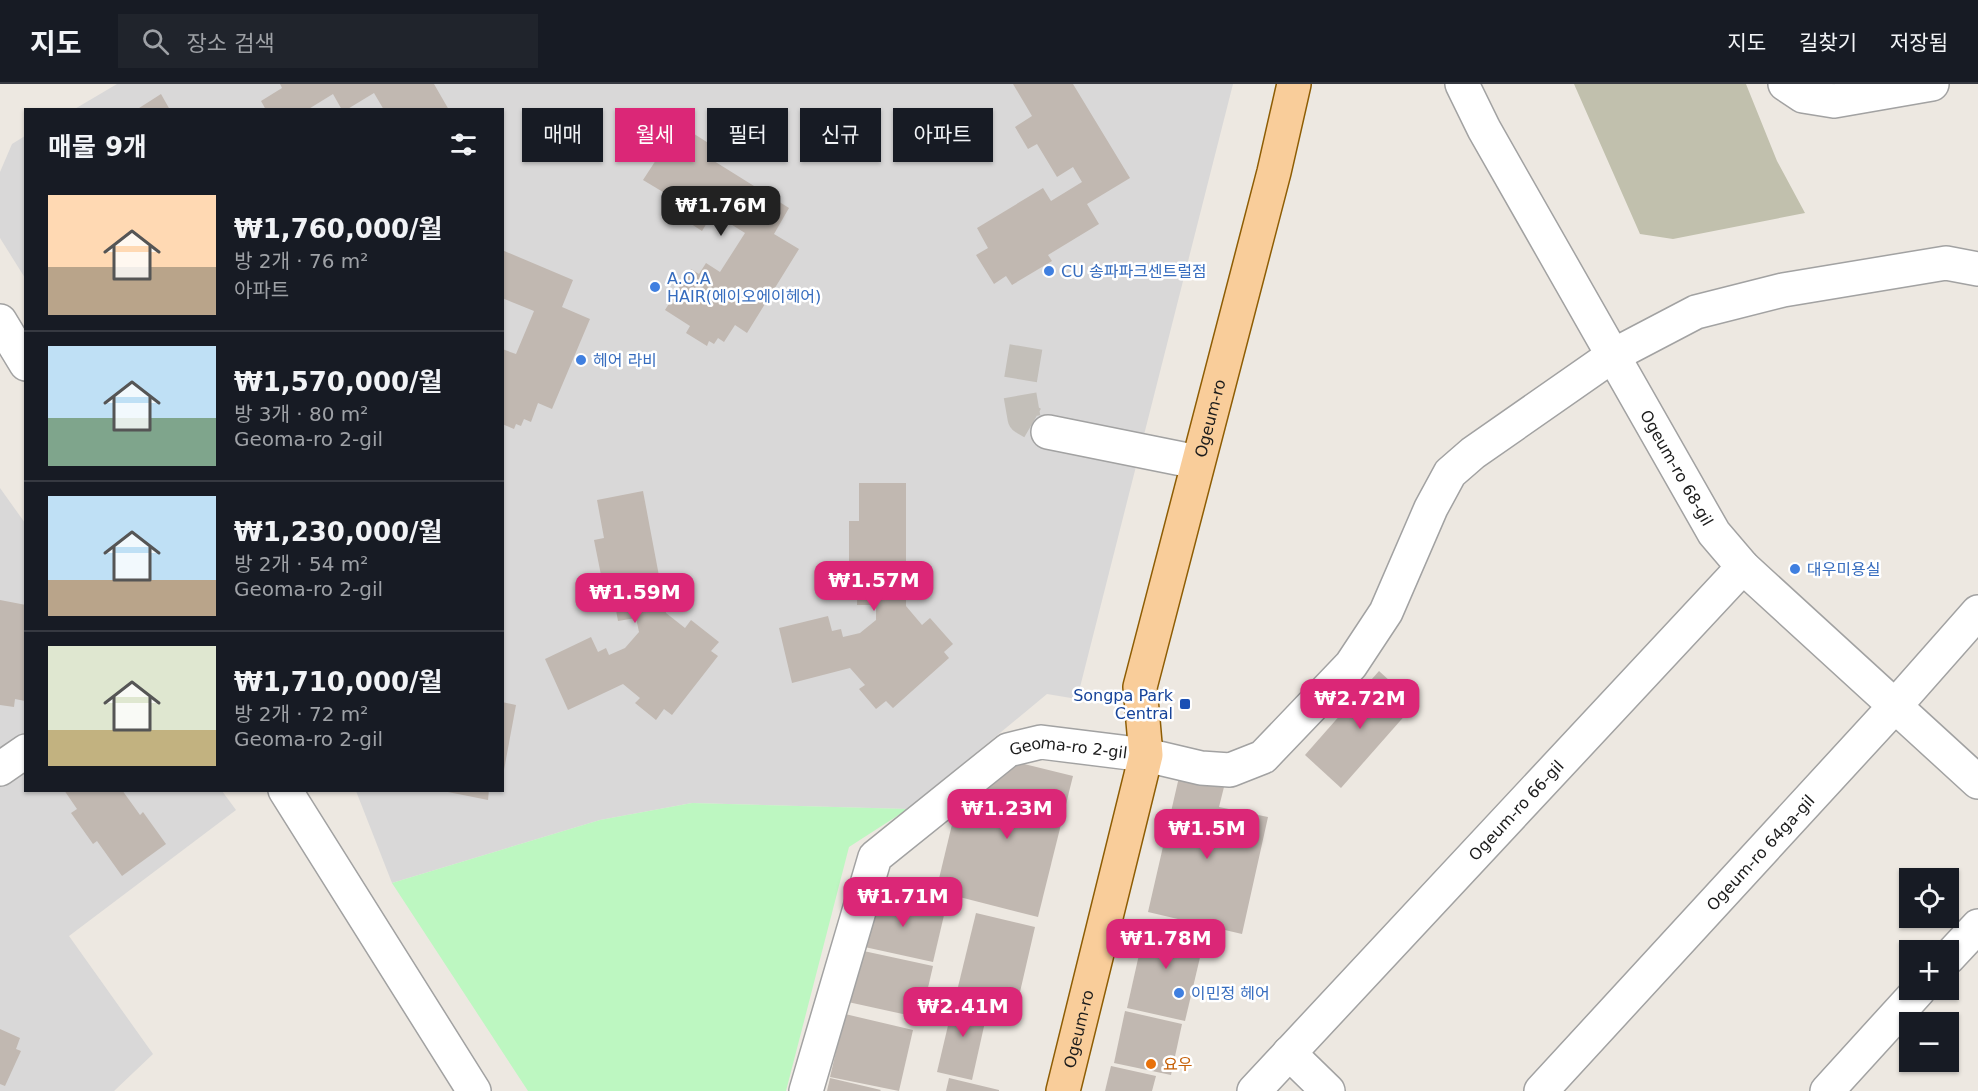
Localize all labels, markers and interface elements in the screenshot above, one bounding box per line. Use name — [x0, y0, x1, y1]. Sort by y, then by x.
search box — [118, 14, 538, 68]
icon: search — [139, 25, 172, 58]
text: 지도 — [30, 27, 82, 60]
text: 장소 검색 — [187, 31, 275, 56]
text: 지도 — [1727, 31, 1766, 55]
text: 길찾기 — [1799, 31, 1857, 55]
text: 저장됨 — [1890, 31, 1948, 55]
chip: 매매 — [522, 108, 603, 162]
chip: 월세 — [615, 108, 695, 162]
chip: 필터 — [707, 108, 788, 162]
chip: 신규 — [800, 108, 881, 162]
chip: 아파트 — [893, 108, 993, 162]
icon: filters — [447, 128, 480, 161]
text: 매물 9개 — [48, 132, 147, 162]
pin: ₩1.76M — [672, 186, 770, 237]
text: ₩1.76M — [675, 193, 767, 217]
text: ₩1,760,000/월 — [234, 214, 443, 244]
icon: home — [96, 219, 168, 291]
text: 방 2개 · 76 m² — [234, 249, 368, 273]
place label: CU 송파파크센트럴점 — [1061, 262, 1207, 281]
marker: CU 송파파크센트럴점 — [1042, 264, 1056, 278]
place label: A.O.A HAIR(에이오에이헤어) — [667, 269, 821, 306]
text: 아파트 — [234, 278, 289, 302]
marker: A.O.A HAIR(에이오에이헤어) — [648, 280, 662, 294]
place label: 헤어 라비 — [593, 351, 657, 370]
marker: 헤어 라비 — [574, 353, 588, 367]
text: ₩1,570,000/월 — [234, 367, 443, 397]
icon: home — [96, 370, 168, 442]
street label: Ogeum-ro — [1191, 377, 1229, 459]
text: 방 3개 · 80 m² — [234, 402, 368, 426]
street label: Ogeum-ro 68-gil — [1636, 406, 1717, 529]
text: Geoma-ro 2-gil — [234, 427, 383, 451]
text: ₩1,230,000/월 — [234, 517, 443, 547]
icon: home — [96, 520, 168, 592]
text: 방 2개 · 54 m² — [234, 552, 368, 576]
place label: 대우미용실 — [1807, 560, 1881, 579]
pin: ₩1.57M — [825, 561, 923, 612]
marker: 대우미용실 — [1788, 562, 1802, 576]
text: ₩1.57M — [828, 568, 920, 592]
pin: ₩1.59M — [586, 573, 684, 624]
text: Geoma-ro 2-gil — [234, 577, 383, 601]
text: ₩1.59M — [589, 580, 681, 604]
text: ₩1,710,000/월 — [234, 667, 443, 697]
icon: home — [96, 670, 168, 742]
pin: ₩2.72M — [1311, 679, 1409, 730]
place label: Songpa Park Central — [1073, 686, 1174, 723]
text: ₩2.72M — [1314, 686, 1406, 710]
marker: Songpa Park Central — [1178, 697, 1192, 711]
text: 방 2개 · 72 m² — [234, 702, 368, 726]
text: Geoma-ro 2-gil — [234, 727, 383, 751]
street label: Geoma-ro 2-gil — [1007, 733, 1129, 762]
street label: Ogeum-ro 66-gil — [1465, 756, 1567, 864]
pin: ₩1.23M — [958, 789, 1056, 840]
street label: Ogeum-ro 64ga-gil — [1702, 791, 1818, 914]
text: ₩1.23M — [961, 796, 1053, 820]
pin: ₩1.5M — [1165, 809, 1249, 860]
text: ₩1.5M — [1168, 816, 1246, 840]
map controls — [1899, 868, 1959, 1072]
button: locate — [1899, 868, 1959, 928]
pin: ₩1.71M — [854, 877, 952, 928]
text: ₩1.71M — [857, 884, 949, 908]
pin: ₩1.78M — [1117, 919, 1215, 970]
text: ₩1.78M — [1120, 926, 1212, 950]
button: + — [1899, 940, 1959, 1000]
place label: 이민정 헤어 — [1191, 984, 1270, 1003]
marker: 이민정 헤어 — [1172, 986, 1186, 1000]
pin: ₩2.41M — [914, 987, 1012, 1038]
street label: Ogeum-ro — [1060, 988, 1097, 1070]
text: ₩2.41M — [917, 994, 1009, 1018]
button: − — [1899, 1012, 1959, 1072]
place label: 요우 — [1163, 1055, 1192, 1074]
marker: 요우 — [1144, 1057, 1158, 1071]

